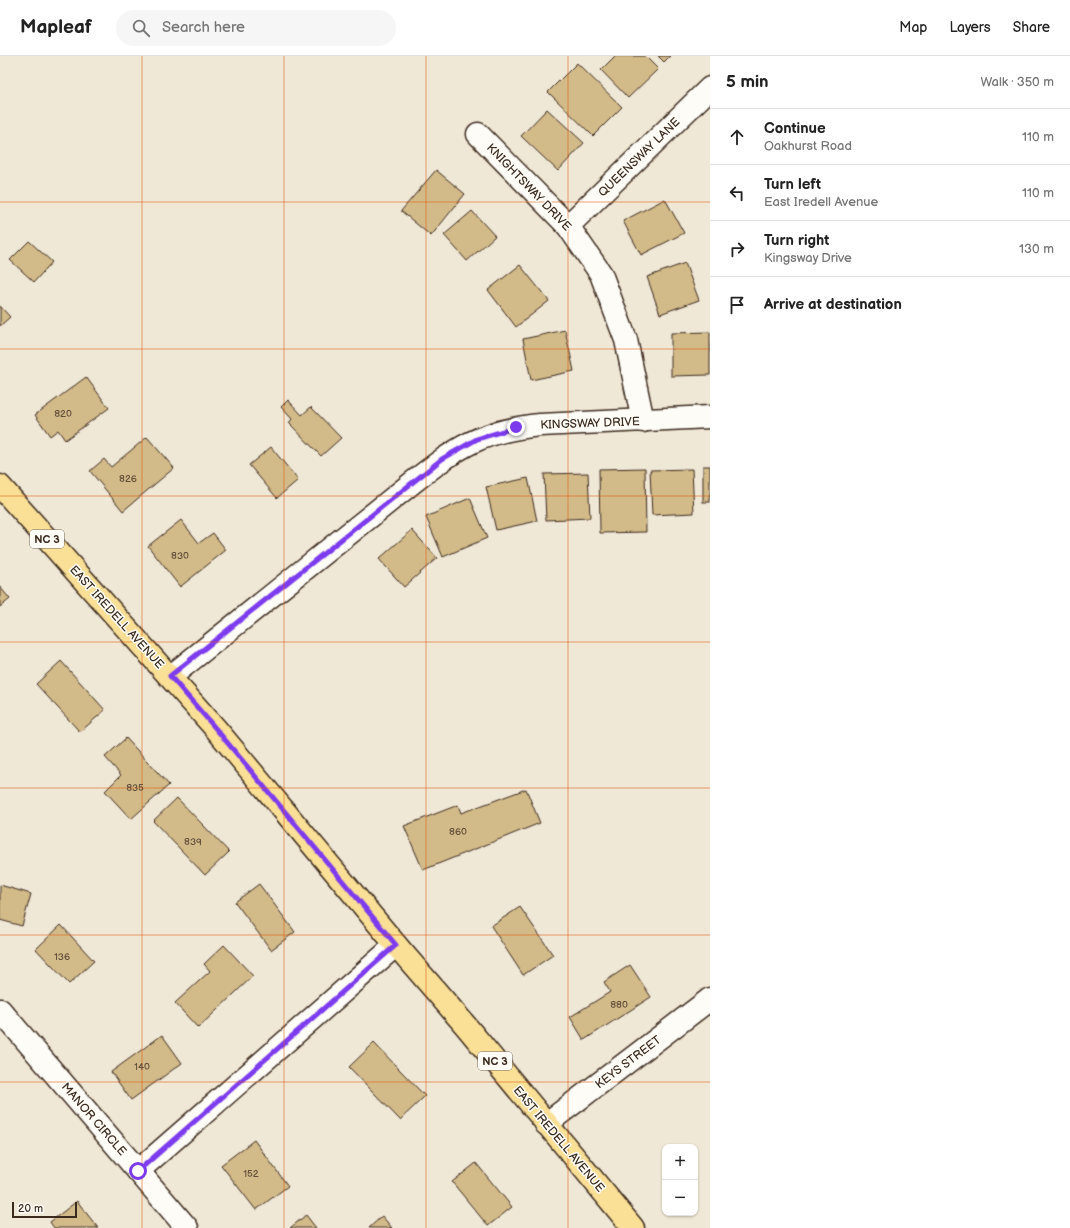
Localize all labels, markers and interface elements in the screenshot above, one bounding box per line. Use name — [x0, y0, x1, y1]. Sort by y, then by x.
search box — [116, 10, 396, 46]
text: Mapleaf — [20, 16, 92, 39]
icon: search — [130, 17, 152, 39]
text: Search here — [162, 18, 245, 37]
text: Map — [899, 19, 927, 36]
text: Layers — [949, 19, 991, 36]
text: Share — [1013, 19, 1050, 36]
text: 5 min — [726, 72, 769, 92]
text: Walk · 350 m — [980, 74, 1054, 90]
street label: QUEENSWAY LANE — [595, 114, 683, 200]
text: Continue — [764, 119, 826, 138]
icon: ahead — [726, 126, 748, 148]
text: 110 m — [1022, 129, 1054, 145]
text: Oakhurst Road — [764, 138, 852, 154]
street label: KNIGHTSWAY DRIVE — [483, 141, 574, 234]
text: Turn left — [764, 175, 821, 194]
icon: left — [726, 182, 748, 204]
text: 110 m — [1022, 185, 1054, 201]
text: East Iredell Avenue — [764, 194, 878, 210]
text: Turn right — [764, 231, 829, 250]
icon: right — [726, 238, 748, 260]
text: 130 m — [1019, 241, 1054, 257]
text: Kingsway Drive — [764, 250, 852, 266]
icon: arrive — [726, 294, 748, 316]
text: Arrive at destination — [764, 295, 902, 314]
house number: 820 — [54, 408, 72, 420]
street label: KINGSWAY DRIVE — [540, 414, 640, 433]
route end — [507, 418, 525, 436]
house number: 826 — [119, 473, 137, 485]
road number: NC 3 — [30, 530, 64, 548]
house number: 830 — [171, 550, 189, 562]
street label: EAST IREDELL AVENUE — [66, 563, 167, 672]
house number: 835 — [126, 782, 144, 794]
house number: 860 — [449, 826, 467, 838]
house number: 839 — [184, 836, 202, 848]
house number: 136 — [54, 951, 70, 963]
house number: 880 — [610, 999, 628, 1011]
street label: KEYS STREET — [592, 1032, 665, 1092]
road number: NC 3 — [478, 1052, 512, 1070]
house number: 140 — [134, 1061, 150, 1073]
street label: MANOR CIRCLE — [58, 1080, 129, 1159]
street label: EAST IREDELL AVENUE — [510, 1083, 607, 1196]
map controls — [662, 1144, 698, 1216]
button: + — [662, 1144, 698, 1180]
route start — [129, 1162, 147, 1180]
house number: 152 — [243, 1168, 259, 1180]
button: − — [662, 1180, 698, 1216]
scale bar — [12, 1200, 77, 1219]
text: 20 m — [18, 1202, 43, 1215]

